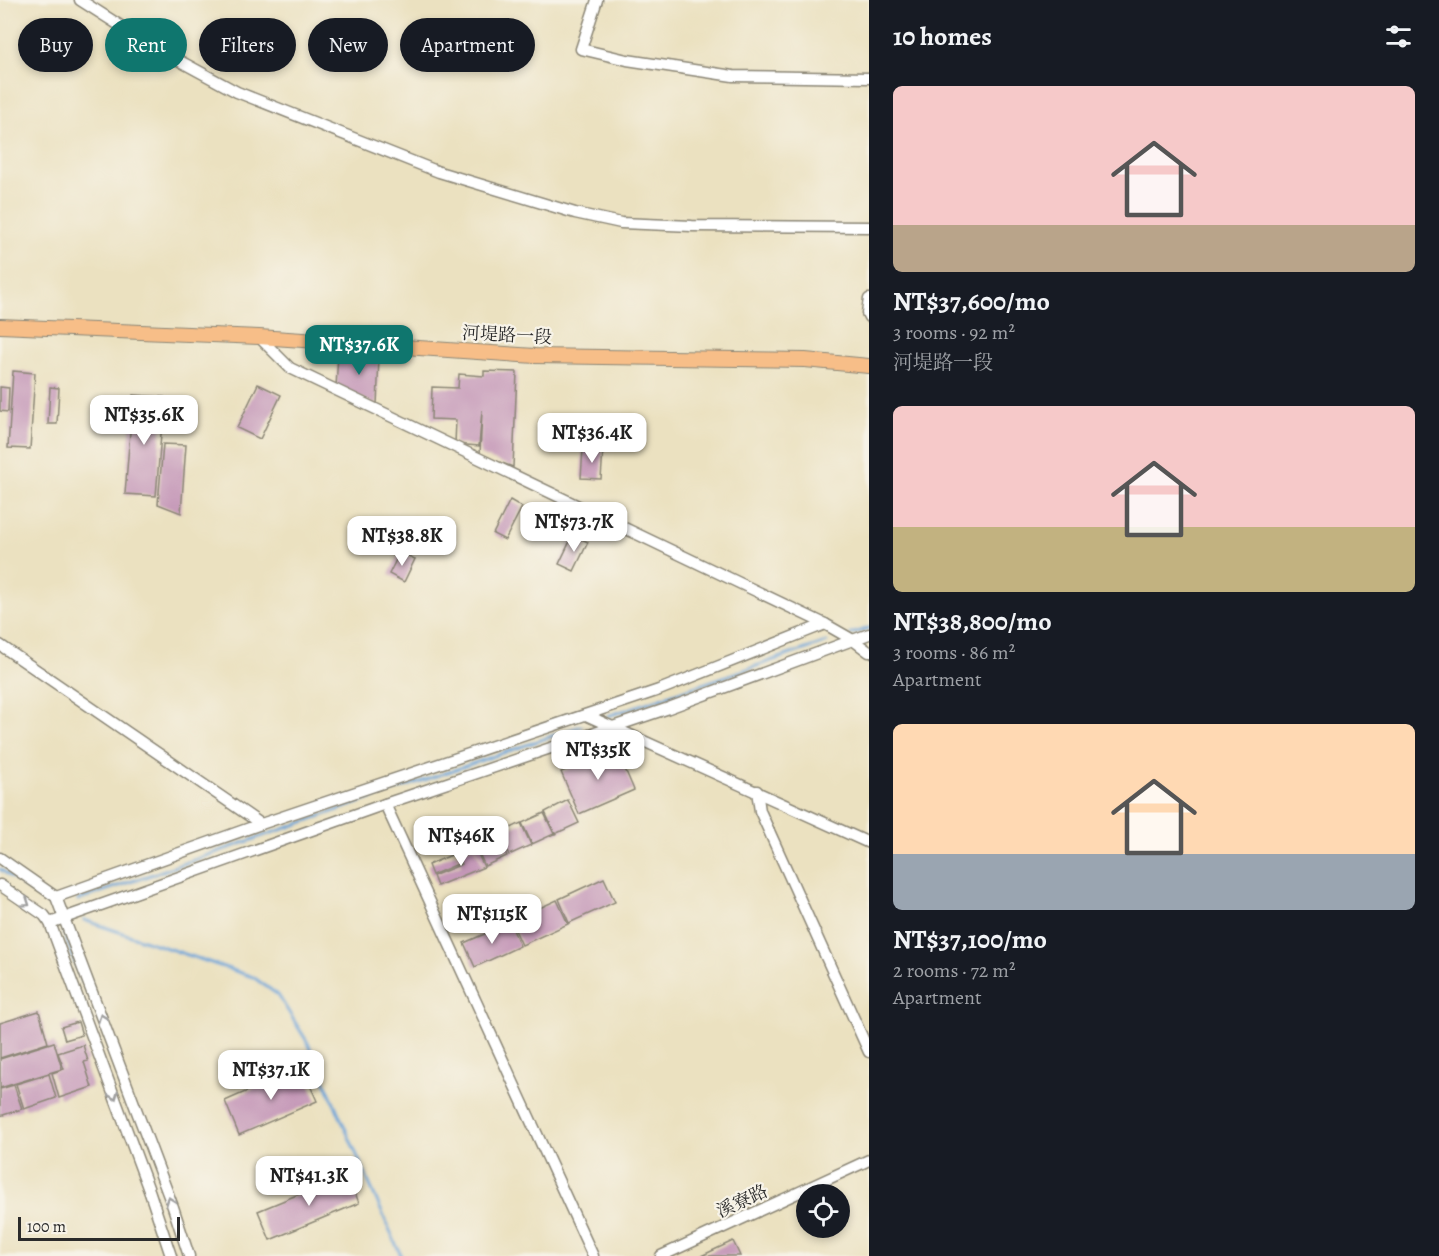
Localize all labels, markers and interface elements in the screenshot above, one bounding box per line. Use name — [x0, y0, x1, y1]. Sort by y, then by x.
chip: Buy — [18, 18, 93, 72]
chip: Rent — [105, 18, 187, 72]
chip: Filters — [199, 18, 296, 72]
chip: New — [308, 18, 388, 72]
chip: Apartment — [400, 18, 535, 72]
text: 10 homes — [893, 19, 992, 54]
icon: filters — [1382, 20, 1415, 53]
icon: home — [1100, 125, 1208, 233]
text: NT$37,600/mo — [893, 284, 1050, 319]
text: 3 rooms · 92 m² — [893, 319, 1015, 346]
street label: 河堤路一段 — [461, 321, 553, 349]
pin: NT$37.6K — [297, 325, 421, 376]
text: NT$37.6K — [319, 331, 399, 358]
text: 河堤路一段 — [893, 349, 993, 376]
pin: NT$35.6K — [82, 395, 206, 446]
text: NT$35.6K — [104, 401, 184, 428]
pin: NT$36.4K — [530, 413, 654, 464]
text: NT$36.4K — [552, 419, 632, 446]
icon: home — [1100, 445, 1208, 553]
pin: NT$73.7K — [512, 502, 636, 553]
text: NT$73.7K — [534, 508, 614, 535]
pin: NT$38.8K — [340, 516, 464, 567]
text: NT$38.8K — [361, 522, 443, 549]
text: NT$38,800/mo — [893, 604, 1052, 639]
text: 3 rooms · 86 m² — [893, 639, 1015, 666]
text: Apartment — [893, 666, 982, 693]
pin: NT$35K — [549, 730, 647, 781]
text: NT$35K — [565, 736, 631, 763]
icon: home — [1100, 763, 1208, 871]
pin: NT$46K — [412, 816, 510, 867]
text: NT$46K — [428, 822, 494, 849]
pin: NT$115K — [437, 894, 547, 945]
one-way arrow — [20, 895, 30, 907]
text: NT$115K — [456, 900, 528, 927]
text: NT$37,100/mo — [893, 922, 1047, 957]
text: 2 rooms · 72 m² — [893, 957, 1015, 984]
text: Apartment — [893, 984, 982, 1011]
one-way arrow — [97, 1013, 110, 1024]
pin: NT$37.1K — [209, 1050, 333, 1101]
text: NT$37.1K — [232, 1056, 310, 1083]
one-way arrow — [107, 1090, 120, 1100]
pin: NT$41.3K — [247, 1156, 371, 1207]
text: NT$41.3K — [270, 1162, 348, 1189]
street label: 溪寮路 — [712, 1179, 772, 1223]
map controls — [796, 1184, 850, 1238]
button: locate — [796, 1184, 850, 1238]
one-way arrow — [165, 1196, 178, 1206]
scale bar — [18, 1214, 180, 1242]
text: 100 m — [27, 1216, 66, 1238]

